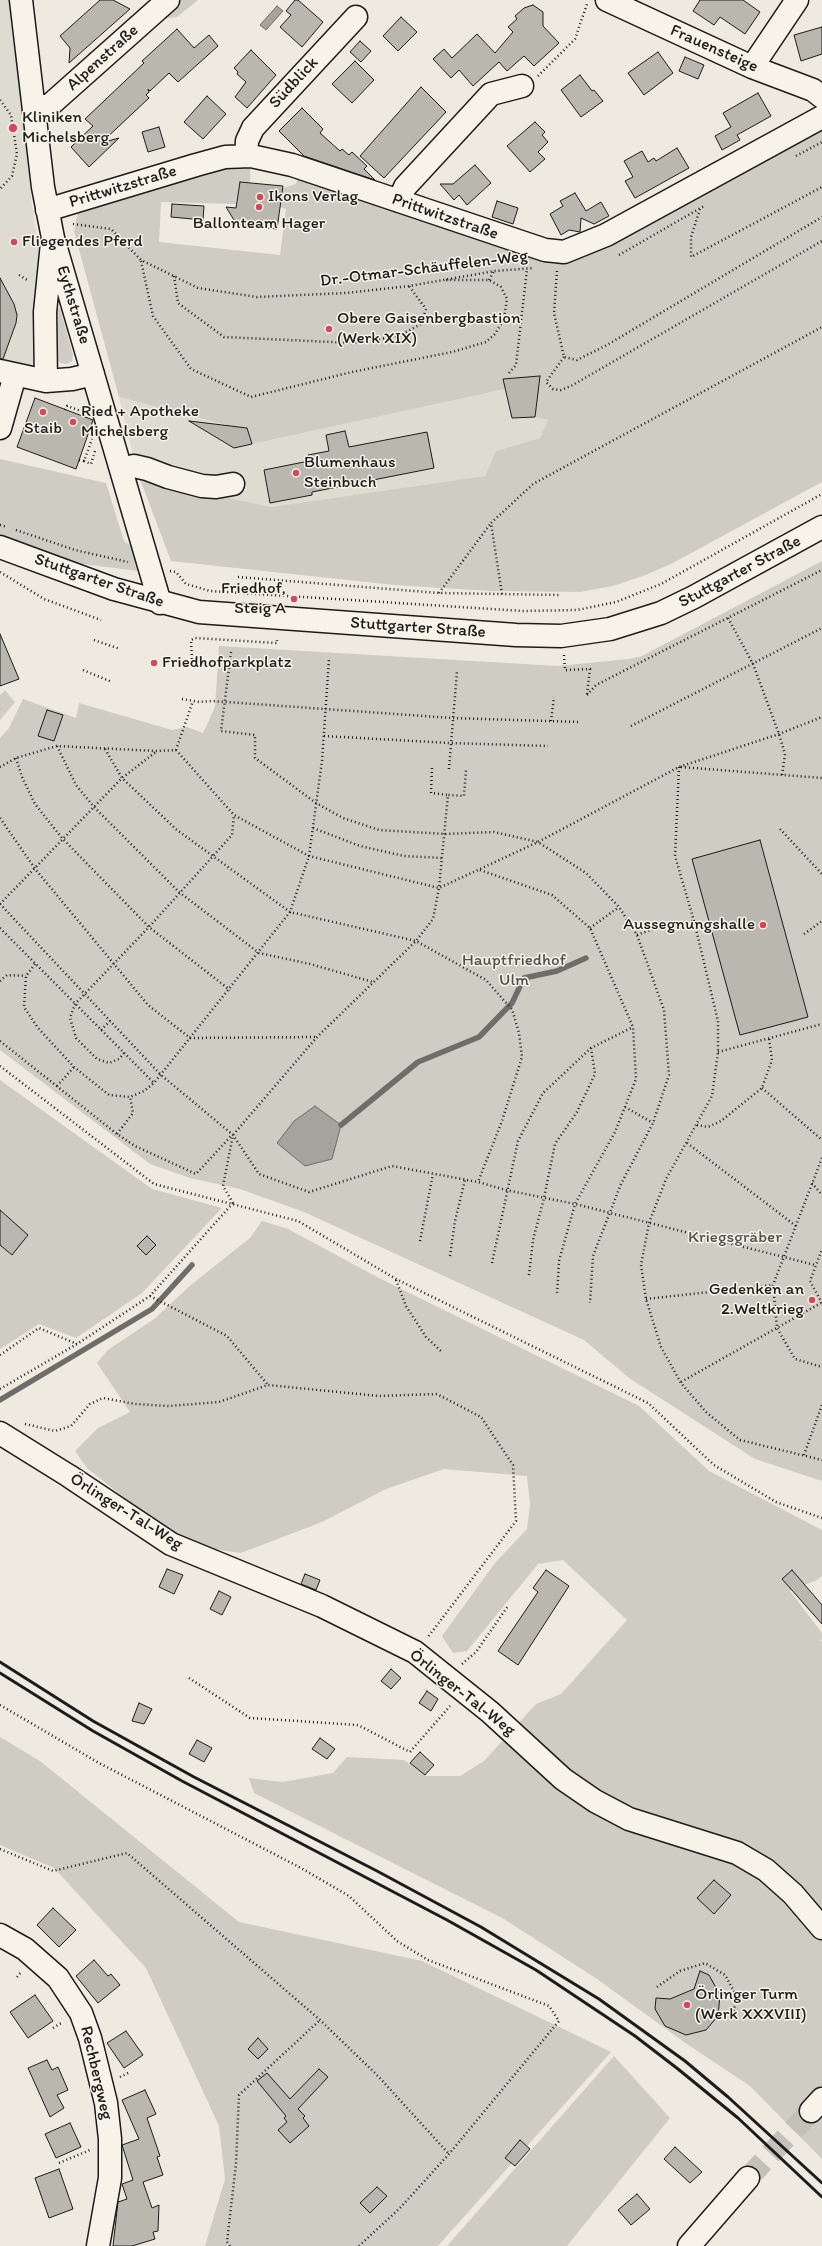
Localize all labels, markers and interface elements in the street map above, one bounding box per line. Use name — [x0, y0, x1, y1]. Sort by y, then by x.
street label: Alpenstraße — [63, 20, 143, 96]
street label: Frauensteige — [667, 21, 761, 77]
street label: Südblick — [265, 53, 323, 113]
place label: Kliniken Michelsberg — [22, 108, 109, 148]
marker: Kliniken Michelsberg — [7, 122, 19, 134]
street label: Prittwitzstraße — [67, 161, 179, 213]
place label: Ikons Verlag — [268, 187, 358, 207]
street label: Prittwitzstraße — [389, 189, 501, 245]
marker: Ikons Verlag — [255, 192, 265, 202]
marker: Ballonteam Hager — [254, 202, 264, 212]
place label: Ballonteam Hager — [193, 214, 325, 234]
place label: Fliegendes Pferd — [22, 232, 143, 252]
marker: Fliegendes Pferd — [9, 237, 19, 247]
street label: Dr.-Otmar-Schäuffelen-Weg — [319, 246, 529, 292]
street label: Eythstraße — [51, 263, 95, 347]
place label: Obere Gaisenbergbastion (Werk XIX) — [337, 309, 521, 349]
marker: Obere Gaisenbergbastion (Werk XIX) — [324, 324, 334, 334]
place label: Ried + Apotheke Michelsberg — [81, 402, 199, 442]
marker: Staib — [38, 407, 48, 417]
marker: Ried + Apotheke Michelsberg — [68, 417, 78, 427]
place label: Staib — [24, 419, 62, 439]
place label: Blumenhaus Steinbuch — [304, 453, 396, 493]
marker: Blumenhaus Steinbuch — [291, 468, 301, 478]
street label: Stuttgarter Straße — [675, 531, 805, 613]
street label: Stuttgarter Straße — [32, 549, 166, 613]
place label: Friedhof, Steig A — [221, 579, 286, 619]
marker: Friedhof, Steig A — [289, 594, 299, 604]
street label: Stuttgarter Straße — [350, 613, 486, 643]
place label: Friedhofparkplatz — [162, 653, 291, 673]
marker: Friedhofparkplatz — [149, 658, 159, 668]
place label: Aussegnungshalle — [623, 915, 755, 935]
marker: Aussegnungshalle — [758, 920, 768, 930]
park label: Hauptfriedhof Ulm — [462, 951, 566, 991]
park label: Kriegsgräber — [688, 1228, 782, 1248]
place label: Gedenken an 2.Weltkrieg — [709, 1280, 804, 1320]
marker: Gedenken an 2.Weltkrieg — [807, 1295, 817, 1305]
street label: Örlinger-Tal-Weg — [66, 1469, 186, 1555]
street label: Örlinger-Tal-Weg — [405, 1645, 519, 1741]
place label: Örlinger Turm (Werk XXXVIII) — [695, 1985, 807, 2025]
marker: Örlinger Turm (Werk XXXVIII) — [682, 2000, 692, 2010]
street label: Rechbergweg — [75, 2024, 117, 2122]

